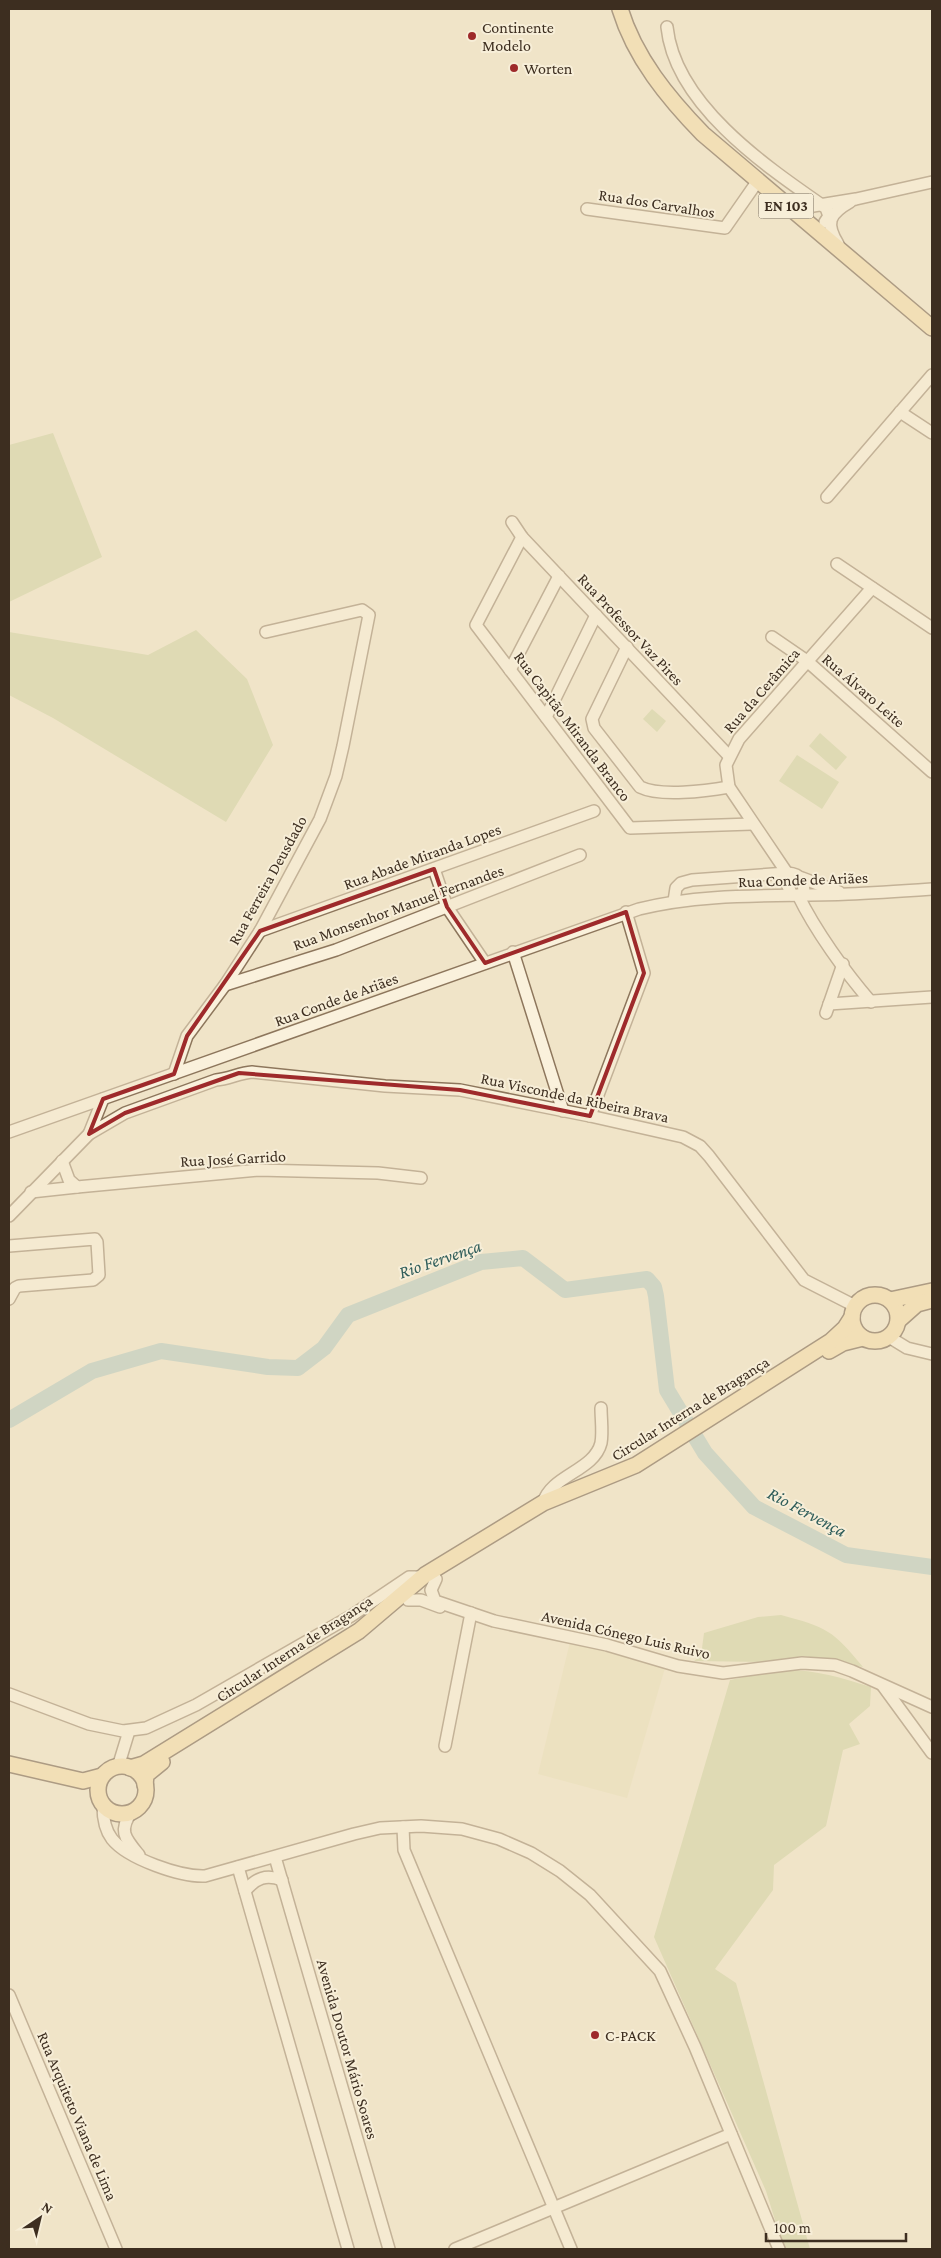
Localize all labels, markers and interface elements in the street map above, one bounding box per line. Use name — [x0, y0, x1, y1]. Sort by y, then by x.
place label: Continente Modelo — [482, 19, 554, 54]
marker: Continente Modelo — [466, 30, 478, 42]
place label: Worten — [524, 60, 573, 77]
marker: Worten — [508, 62, 520, 74]
street label: Rua dos Carvalhos — [598, 186, 716, 221]
road number: EN 103 — [758, 194, 814, 218]
street label: Rua Professor Vaz Pires — [575, 570, 687, 689]
street label: Rua da Cerâmica — [720, 644, 803, 736]
street label: Rua Capitão Miranda Branco — [510, 648, 634, 805]
street label: Rua Álvaro Leite — [819, 650, 908, 731]
street label: Rua Ferreira Deusdado — [225, 813, 310, 948]
street label: Rua Abade Miranda Lopes — [341, 820, 503, 894]
street label: Rua Monsenhor Manuel Fernandes — [290, 861, 506, 954]
street label: Rua Conde de Ariães — [738, 869, 868, 890]
street label: Rua Conde de Ariães — [272, 969, 400, 1030]
street label: Rua Visconde da Ribeira Brava — [479, 1069, 671, 1126]
street label: Rua José Garrido — [180, 1147, 287, 1171]
water label: Rio Fervença — [396, 1235, 484, 1282]
street label: Circular Interna de Bragança — [608, 1353, 773, 1465]
water label: Rio Fervença — [764, 1483, 850, 1541]
street label: Circular Interna de Bragança — [213, 1591, 376, 1706]
street label: Avenida Cónego Luis Ruivo — [540, 1607, 712, 1663]
street label: Avenida Doutor Mário Soares — [314, 1957, 381, 2141]
place label: C-PACK — [605, 2027, 656, 2044]
street label: Rua Arquiteto Viana de Lima — [33, 2029, 121, 2204]
marker: C-PACK — [589, 2029, 601, 2041]
north arrow — [15, 2193, 65, 2243]
text: N — [39, 2198, 56, 2217]
scale bar — [766, 2210, 906, 2242]
text: 100 m — [774, 2220, 811, 2236]

